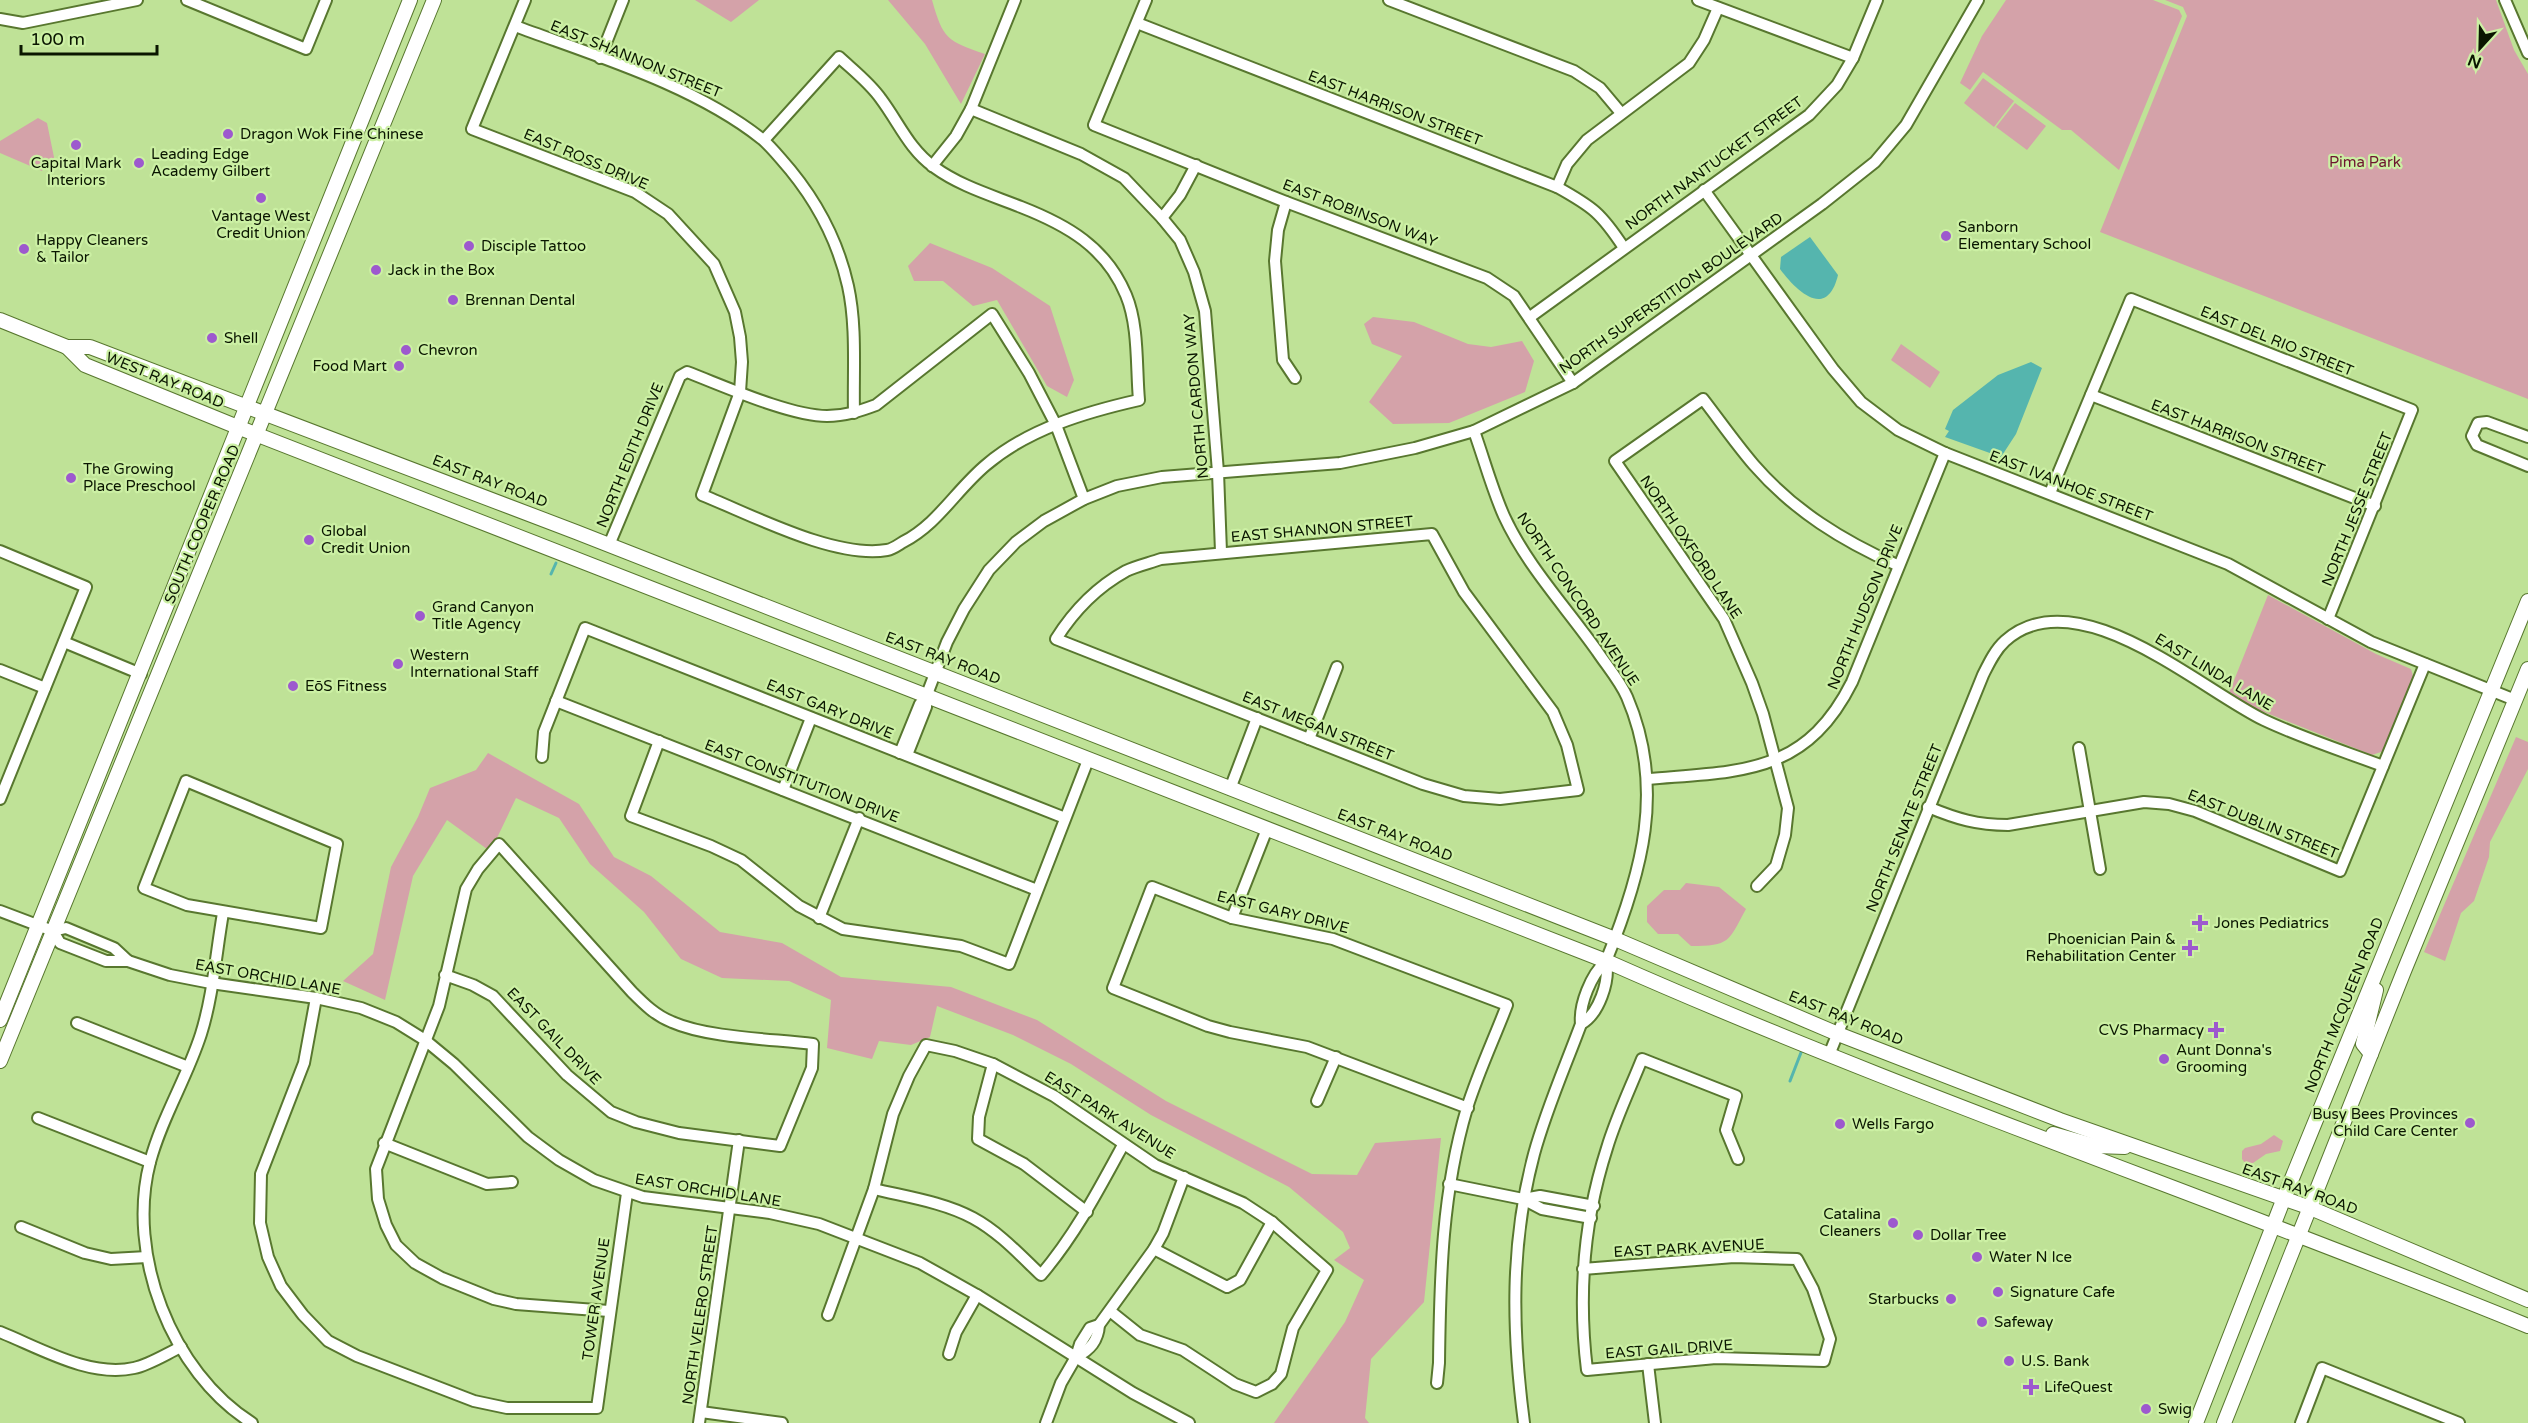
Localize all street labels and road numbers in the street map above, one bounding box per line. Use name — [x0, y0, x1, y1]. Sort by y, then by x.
street label: EAST SHANNON STREET — [548, 16, 724, 102]
street label: EAST HARRISON STREET — [1306, 66, 1484, 150]
street label: NORTH NANTUCKET STREET — [1622, 93, 1806, 233]
street label: EAST ROSS DRIVE — [521, 125, 651, 193]
street label: EAST ROBINSON WAY — [1280, 175, 1440, 251]
street label: NORTH SUPERSTITION BOULEVARD — [1556, 209, 1786, 377]
street label: EAST DEL RIO STREET — [2198, 302, 2356, 380]
street label: NORTH CARDON WAY — [1180, 312, 1212, 479]
street label: WEST RAY ROAD — [103, 348, 227, 412]
street label: NORTH EDITH DRIVE — [593, 380, 667, 530]
street label: EAST HARRISON STREET — [2149, 395, 2327, 479]
street label: NORTH JESSE STREET — [2318, 429, 2396, 589]
street label: SOUTH COOPER ROAD — [160, 442, 244, 606]
street label: EAST IVANHOE STREET — [1987, 447, 2155, 525]
street label: EAST RAY ROAD — [430, 451, 550, 511]
street label: NORTH OXFORD LANE — [1636, 472, 1746, 622]
street label: NORTH CONCORD AVENUE — [1513, 509, 1643, 689]
street label: EAST SHANNON STREET — [1230, 512, 1414, 546]
street label: NORTH HUDSON DRIVE — [1824, 522, 1906, 692]
street label: EAST RAY ROAD — [883, 628, 1003, 688]
street label: EAST LINDA LANE — [2152, 630, 2276, 714]
street label: EAST GARY DRIVE — [764, 675, 896, 743]
street label: EAST MEGAN STREET — [1240, 687, 1396, 765]
street label: EAST CONSTITUTION DRIVE — [702, 735, 902, 827]
street label: NORTH SENATE STREET — [1862, 741, 1946, 915]
street label: EAST DUBLIN STREET — [2185, 785, 2341, 863]
street label: EAST RAY ROAD — [1335, 805, 1455, 865]
street label: EAST GARY DRIVE — [1215, 887, 1351, 937]
street label: NORTH MCQUEEN ROAD — [2301, 915, 2387, 1095]
street label: EAST ORCHID LANE — [194, 955, 342, 999]
street label: EAST GAIL DRIVE — [503, 984, 605, 1088]
street label: EAST RAY ROAD — [1786, 987, 1906, 1049]
street label: EAST PARK AVENUE — [1041, 1067, 1179, 1163]
street label: EAST RAY ROAD — [2240, 1160, 2360, 1218]
street label: EAST ORCHID LANE — [634, 1170, 782, 1210]
street label: NORTH VELERO STREET — [678, 1224, 722, 1406]
street label: EAST PARK AVENUE — [1613, 1235, 1765, 1261]
street label: TOWER AVENUE — [578, 1236, 614, 1362]
street label: EAST GAIL DRIVE — [1605, 1336, 1733, 1362]

